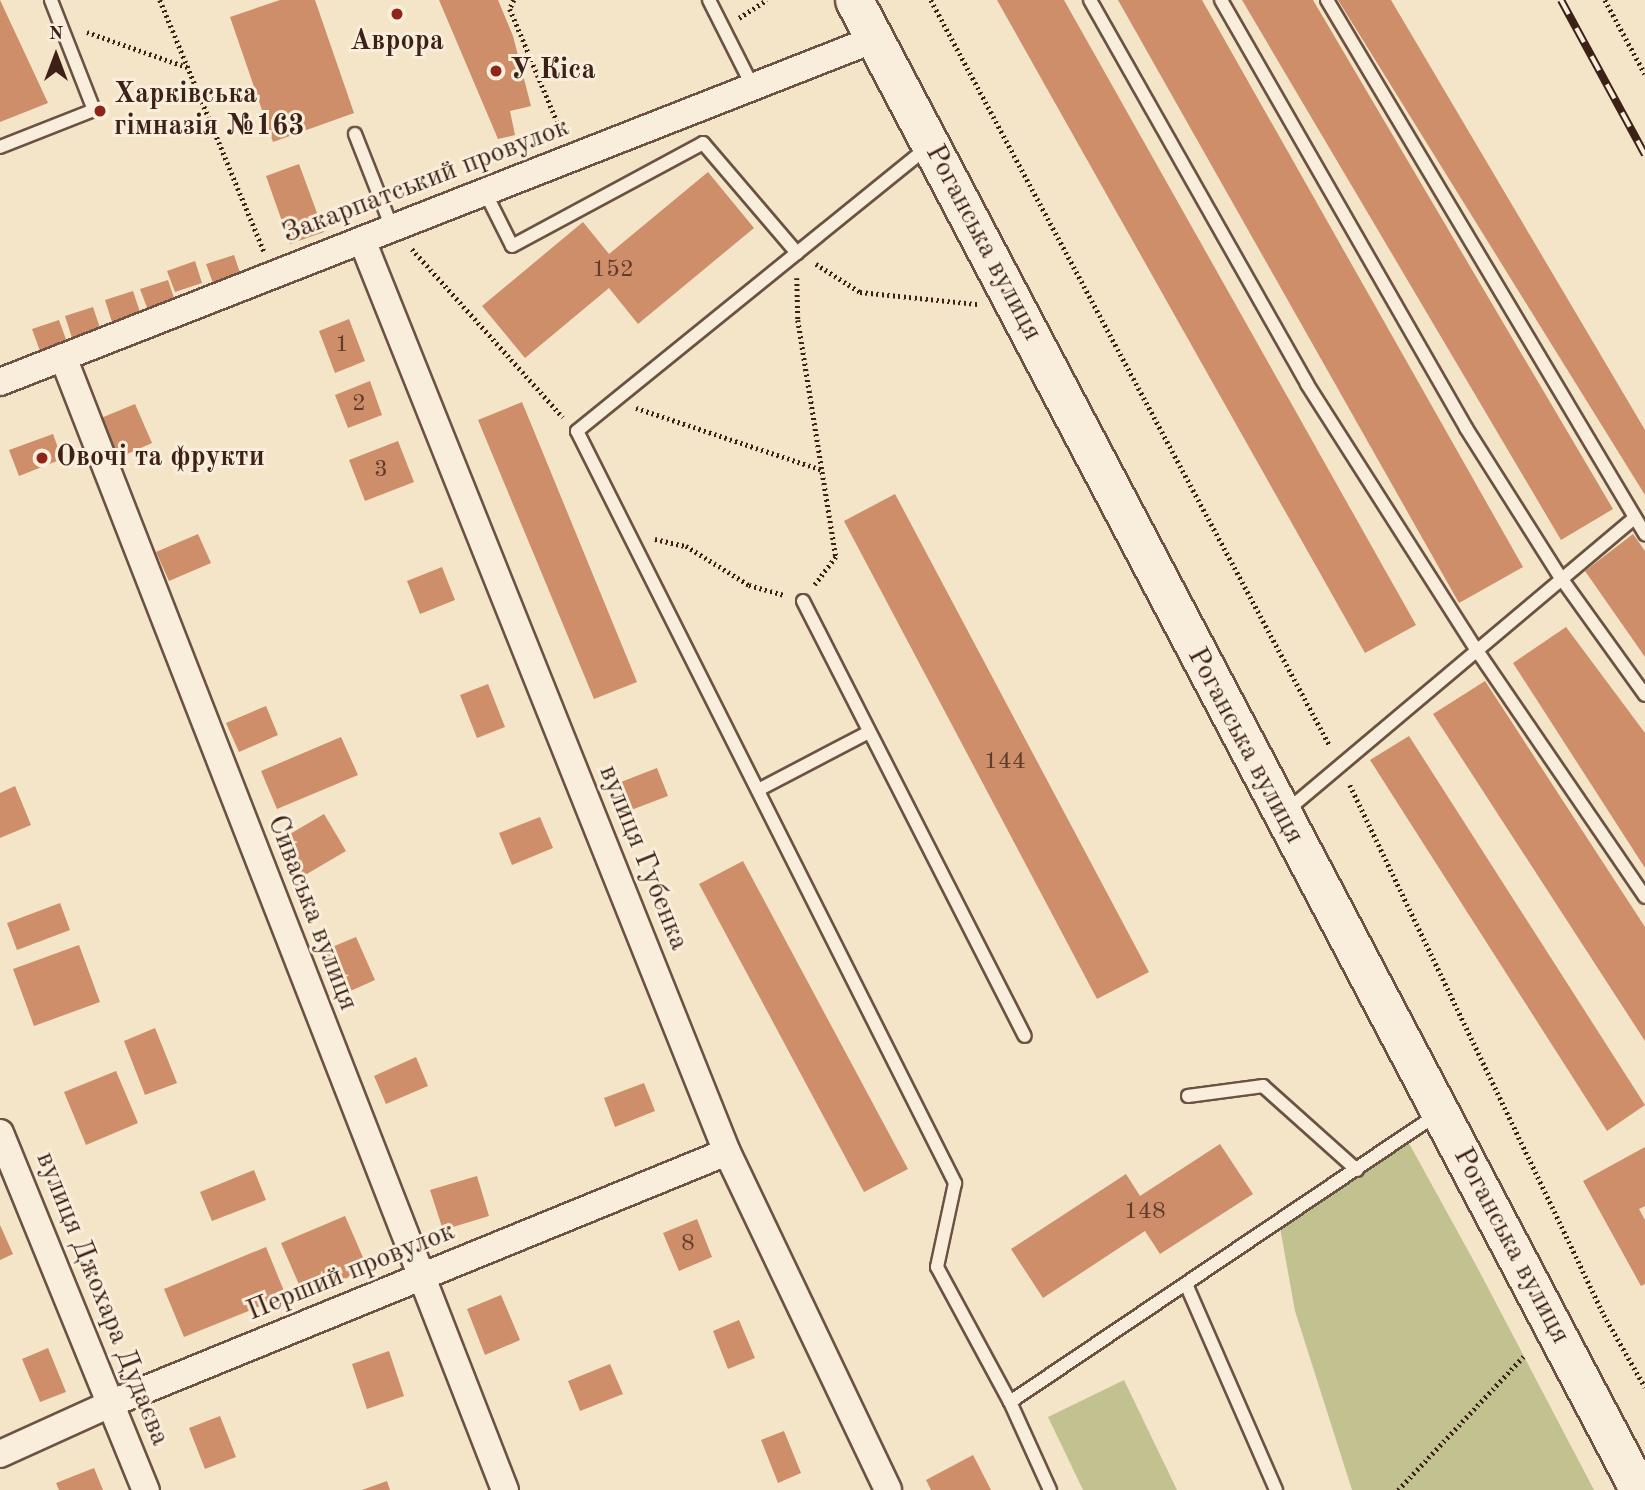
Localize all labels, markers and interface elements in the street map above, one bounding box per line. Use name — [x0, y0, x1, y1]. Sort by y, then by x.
marker: Аврора — [389, 6, 405, 22]
north arrow — [21, 21, 91, 91]
text: N — [49, 25, 63, 44]
place label: Аврора — [350, 25, 444, 59]
place label: У Кіса — [510, 54, 596, 88]
marker: У Кіса — [488, 63, 504, 79]
place label: Харківська гімназія №163 — [114, 78, 305, 144]
marker: Харківська гімназія №163 — [92, 103, 108, 119]
street label: Закарпатський провулок — [278, 111, 574, 251]
street label: Роганська вулиця — [917, 139, 1049, 347]
house number: 152 — [592, 257, 634, 285]
house number: 1 — [335, 332, 349, 360]
house number: 2 — [352, 391, 366, 419]
place label: Овочі та фрукти — [56, 441, 265, 475]
marker: Овочі та фрукти — [34, 450, 50, 466]
house number: 3 — [374, 457, 388, 485]
street label: Роганська вулиця — [1179, 642, 1311, 850]
house number: 144 — [984, 749, 1026, 777]
street label: вулиця Губенка — [591, 761, 695, 955]
street label: Сиваська вулиця — [259, 811, 365, 1015]
street label: Роганська вулиця — [1445, 1142, 1577, 1350]
street label: вулиця Джохара Дудаєва — [28, 1147, 176, 1451]
house number: 148 — [1124, 1199, 1166, 1227]
street label: Перший провулок — [242, 1215, 460, 1329]
house number: 8 — [681, 1231, 695, 1259]

